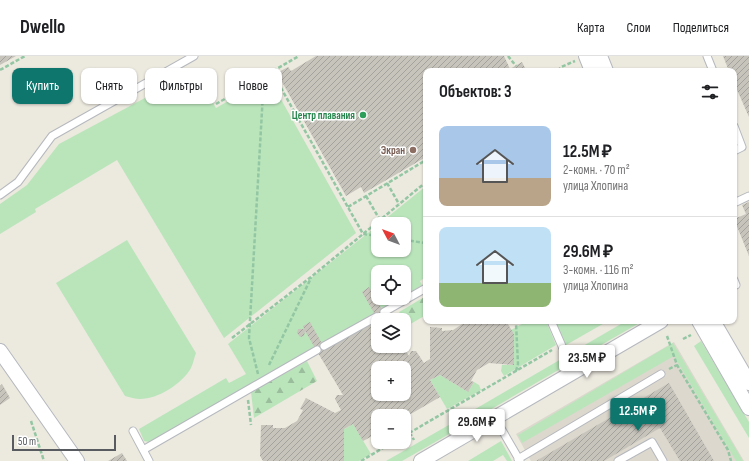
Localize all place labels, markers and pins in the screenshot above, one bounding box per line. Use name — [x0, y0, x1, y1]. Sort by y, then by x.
place label: Центр плавания — [292, 109, 355, 122]
marker: Центр плавания — [358, 110, 368, 120]
place label: Экран — [381, 144, 405, 157]
marker: Экран — [408, 145, 418, 155]
pin: 23.5M ₽ — [550, 345, 624, 379]
pin: 12.5M ₽ — [601, 398, 675, 432]
pin: 29.6M ₽ — [440, 409, 514, 443]

